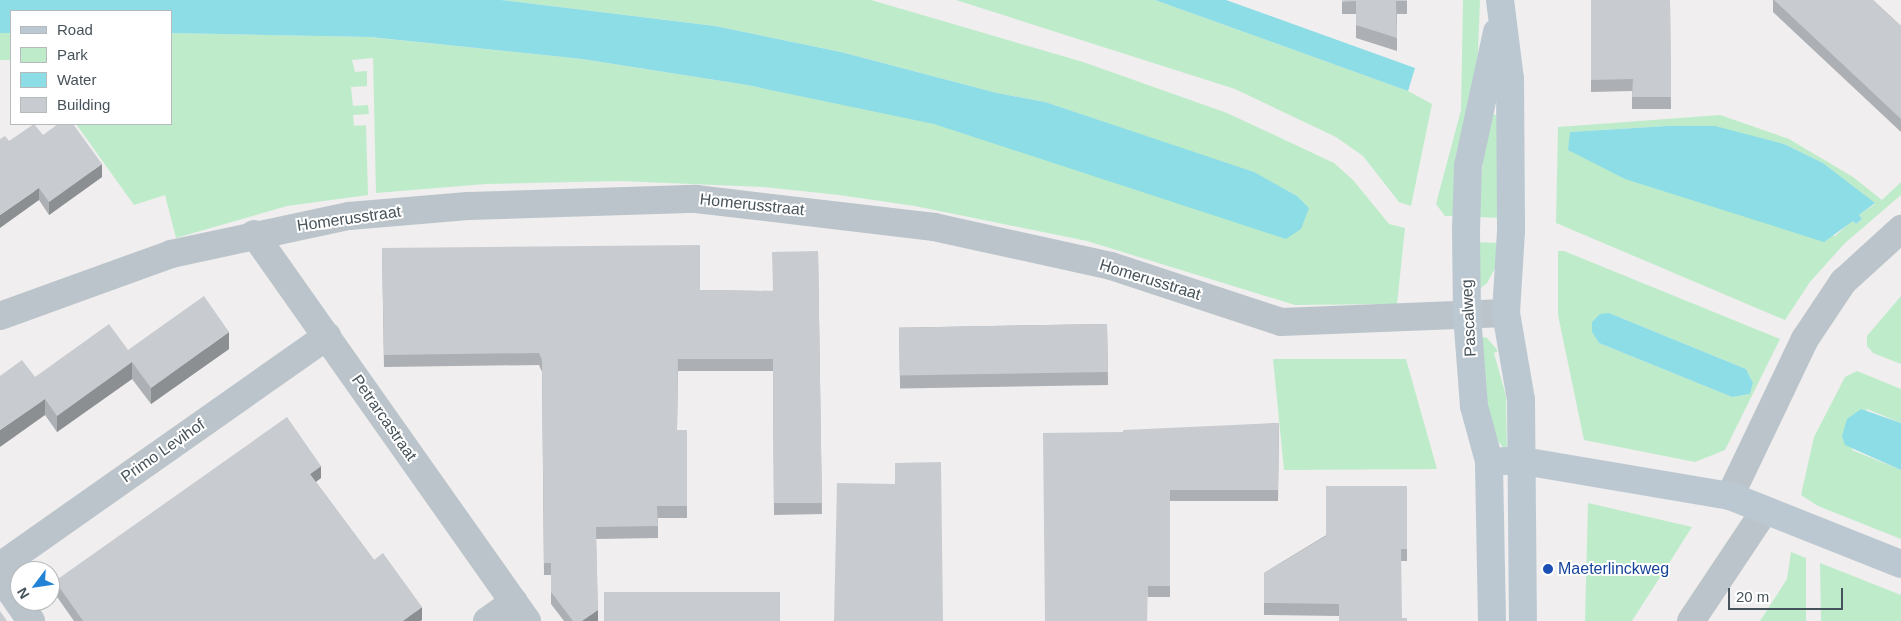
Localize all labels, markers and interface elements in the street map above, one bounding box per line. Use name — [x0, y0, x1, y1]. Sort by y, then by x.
legend — [10, 10, 172, 125]
text: Road — [57, 21, 93, 38]
text: Park — [57, 46, 88, 63]
text: Water — [57, 71, 96, 88]
text: Building — [57, 96, 110, 113]
street label: Homerusstraat — [699, 190, 805, 220]
street label: Homerusstraat — [296, 202, 402, 236]
street label: Homerusstraat — [1097, 255, 1203, 305]
street label: Pascalweg — [1457, 279, 1481, 357]
street label: Petrarcastraat — [347, 371, 421, 465]
street label: Primo Levihof — [117, 415, 209, 487]
place label: Maeterlinckweg — [1558, 559, 1669, 579]
north arrow — [10, 561, 60, 611]
marker: Maeterlinckweg — [1542, 563, 1554, 575]
scale bar — [1731, 578, 1846, 610]
text: N — [14, 585, 32, 602]
text: 20 m — [1736, 588, 1769, 605]

